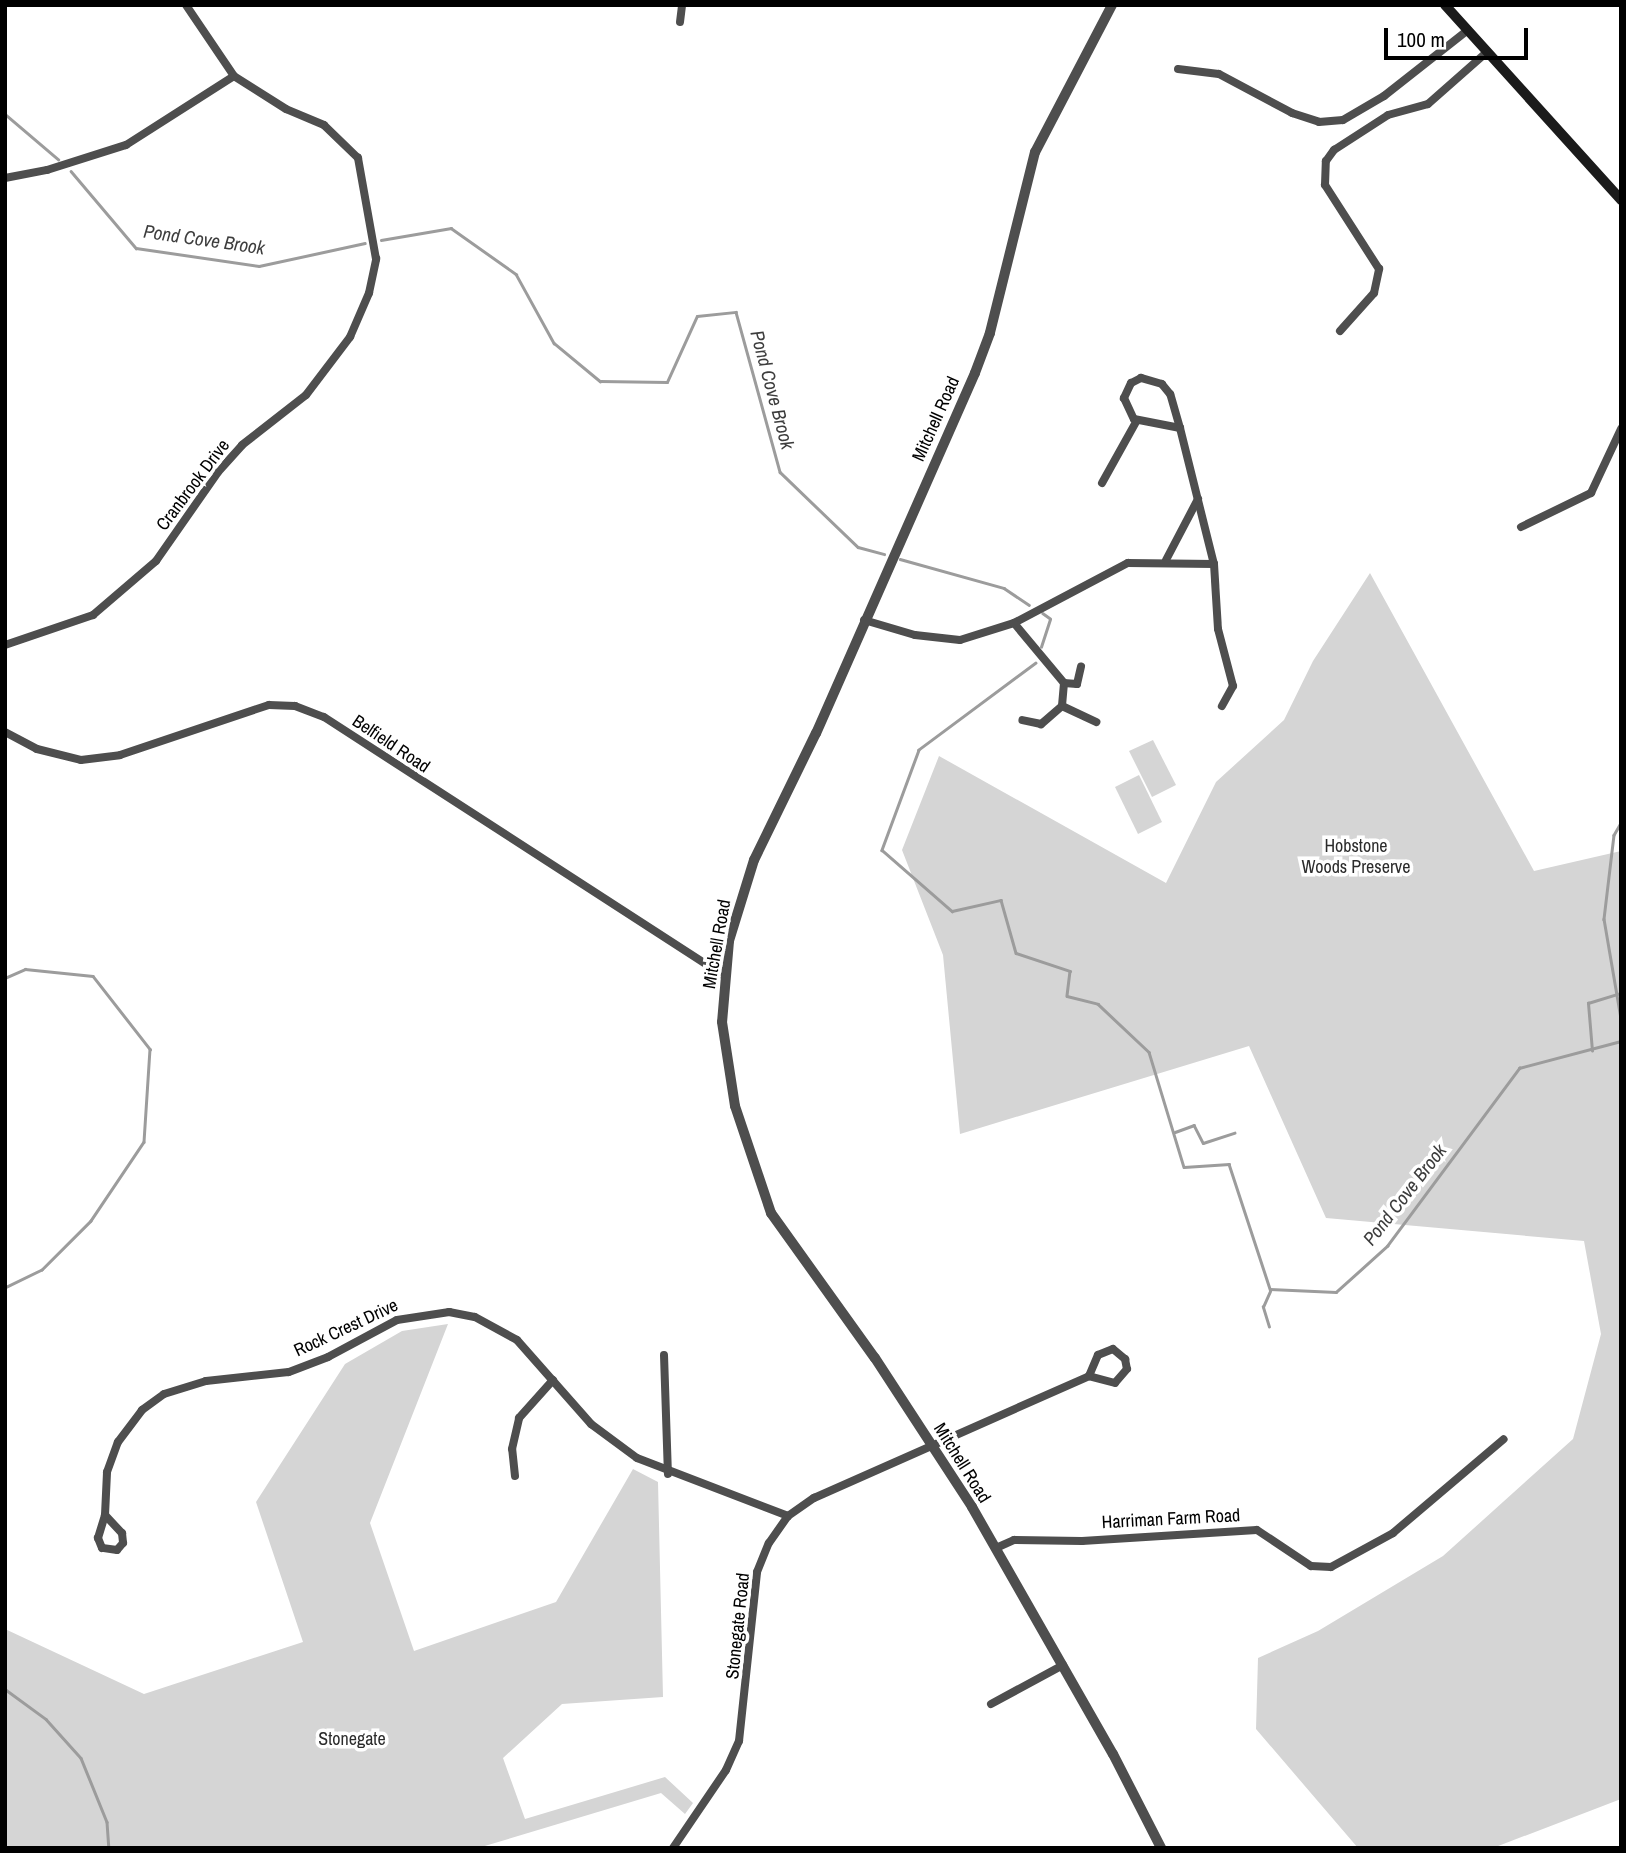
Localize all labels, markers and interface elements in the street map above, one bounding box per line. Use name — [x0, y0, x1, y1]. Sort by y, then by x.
scale bar — [1388, 14, 1532, 58]
text: 100 m — [1397, 25, 1445, 54]
water label: Pond Cove Brook — [142, 220, 266, 260]
water label: Pond Cove Brook — [745, 328, 799, 452]
street label: Mitchell Road — [908, 373, 964, 465]
street label: Cranbrook Drive — [152, 435, 234, 535]
street label: Belfield Road — [348, 710, 434, 778]
park label: Hobstone Woods Preserve — [1302, 836, 1410, 878]
street label: Mitchell Road — [699, 898, 735, 990]
water label: Pond Cove Brook — [1358, 1140, 1452, 1250]
street label: Rock Crest Drive — [291, 1294, 401, 1362]
street label: Mitchell Road — [929, 1419, 995, 1507]
street label: Harriman Farm Road — [1101, 1505, 1241, 1533]
street label: Stonegate Road — [722, 1572, 754, 1680]
park label: Stonegate — [318, 1728, 386, 1750]

